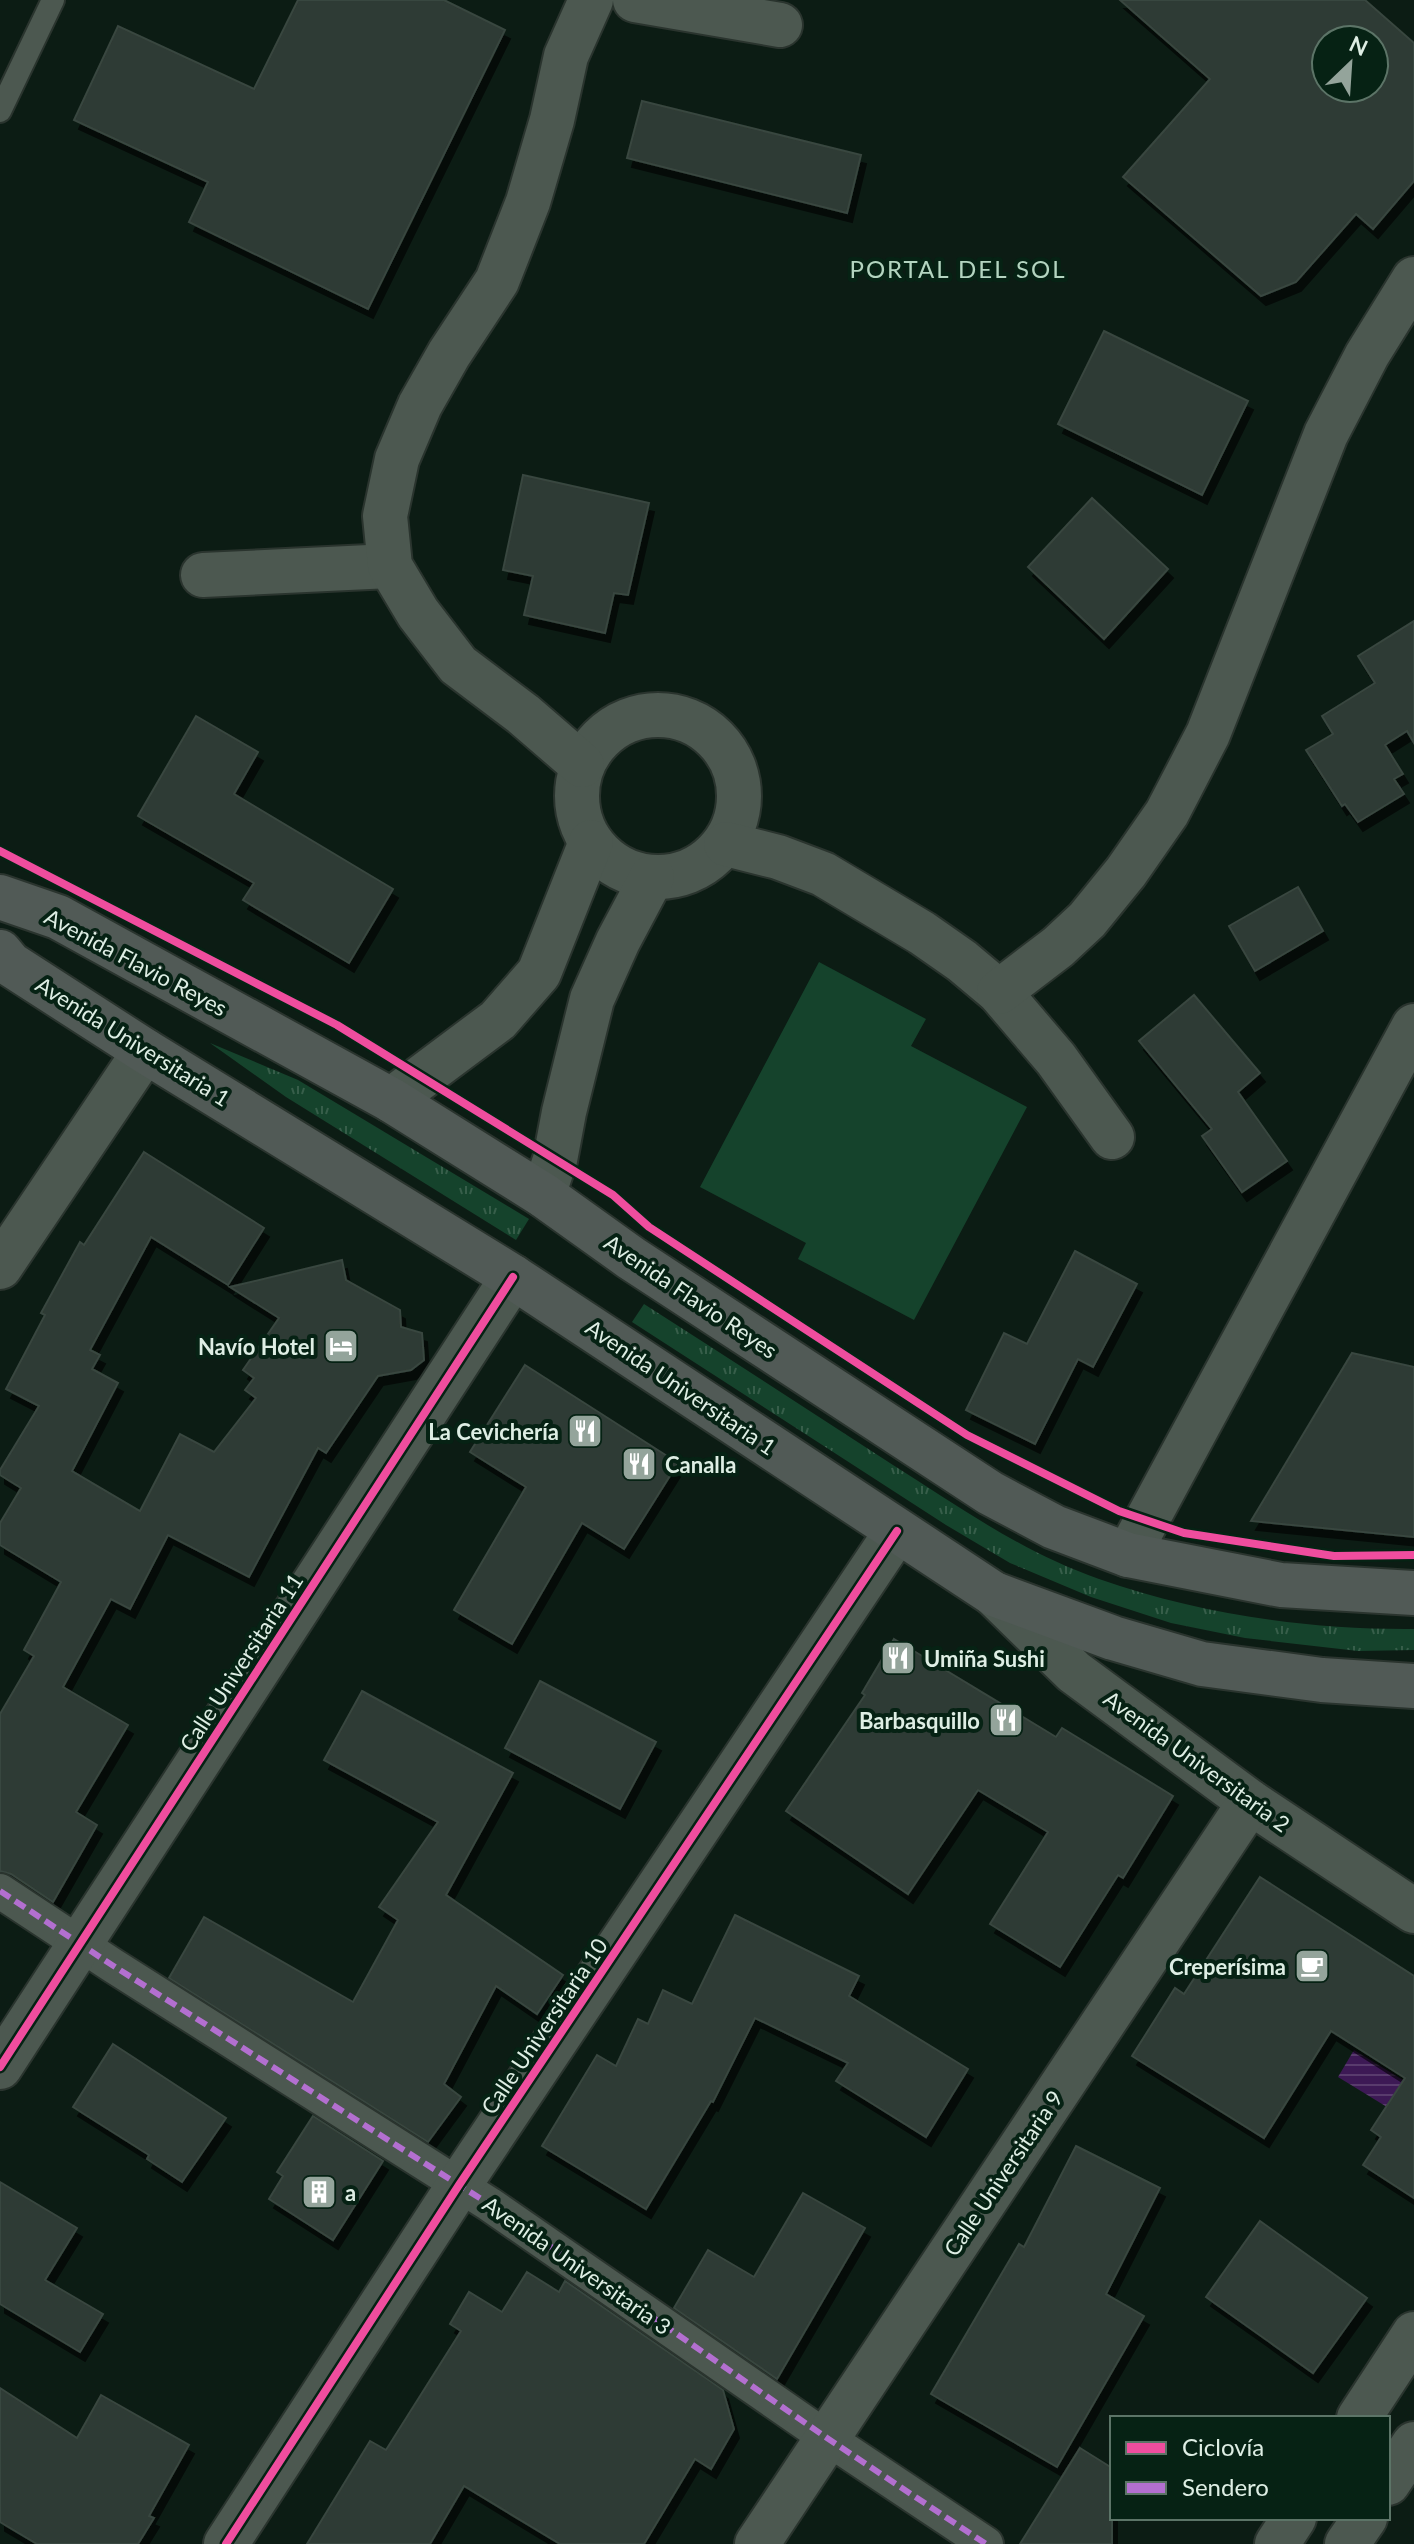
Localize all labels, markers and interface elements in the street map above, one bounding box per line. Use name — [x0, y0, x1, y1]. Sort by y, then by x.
north arrow — [1310, 24, 1390, 104]
text: N — [1345, 30, 1372, 61]
district label: PORTAL DEL SOL — [849, 254, 1067, 283]
street label: Avenida Flavio Reyes — [40, 903, 232, 1021]
street label: Avenida Universitaria 1 — [31, 970, 235, 1112]
street label: Avenida Flavio Reyes — [599, 1228, 783, 1364]
street label: Avenida Universitaria 1 — [581, 1313, 781, 1461]
hotel icon: Navío Hotel — [322, 1327, 360, 1365]
place label: Navío Hotel — [198, 1333, 315, 1360]
restaurant icon: La Cevichería — [566, 1412, 604, 1450]
place label: La Cevichería — [428, 1418, 559, 1445]
restaurant icon: Canalla — [620, 1445, 658, 1483]
place label: Canalla — [665, 1451, 736, 1478]
street label: Calle Universitaria 11 — [174, 1568, 308, 1756]
restaurant icon: Umiña Sushi — [879, 1639, 917, 1677]
place label: Umiña Sushi — [924, 1645, 1045, 1672]
street label: Avenida Universitaria 2 — [1099, 1684, 1295, 1838]
restaurant icon: Barbasquillo — [987, 1701, 1025, 1739]
place label: Barbasquillo — [859, 1707, 980, 1734]
street label: Calle Universitaria 10 — [475, 1933, 613, 2119]
cafe icon: Creperísima — [1293, 1947, 1331, 1985]
place label: Creperísima — [1169, 1953, 1286, 1980]
street label: Calle Universitaria 9 — [938, 2085, 1068, 2261]
building icon: a — [300, 2173, 338, 2211]
place label: a — [345, 2179, 356, 2206]
street label: Avenida Universitaria 3 — [478, 2190, 676, 2340]
legend — [1110, 2416, 1390, 2520]
text: Ciclovía — [1182, 2432, 1264, 2461]
text: Sendero — [1182, 2472, 1269, 2501]

